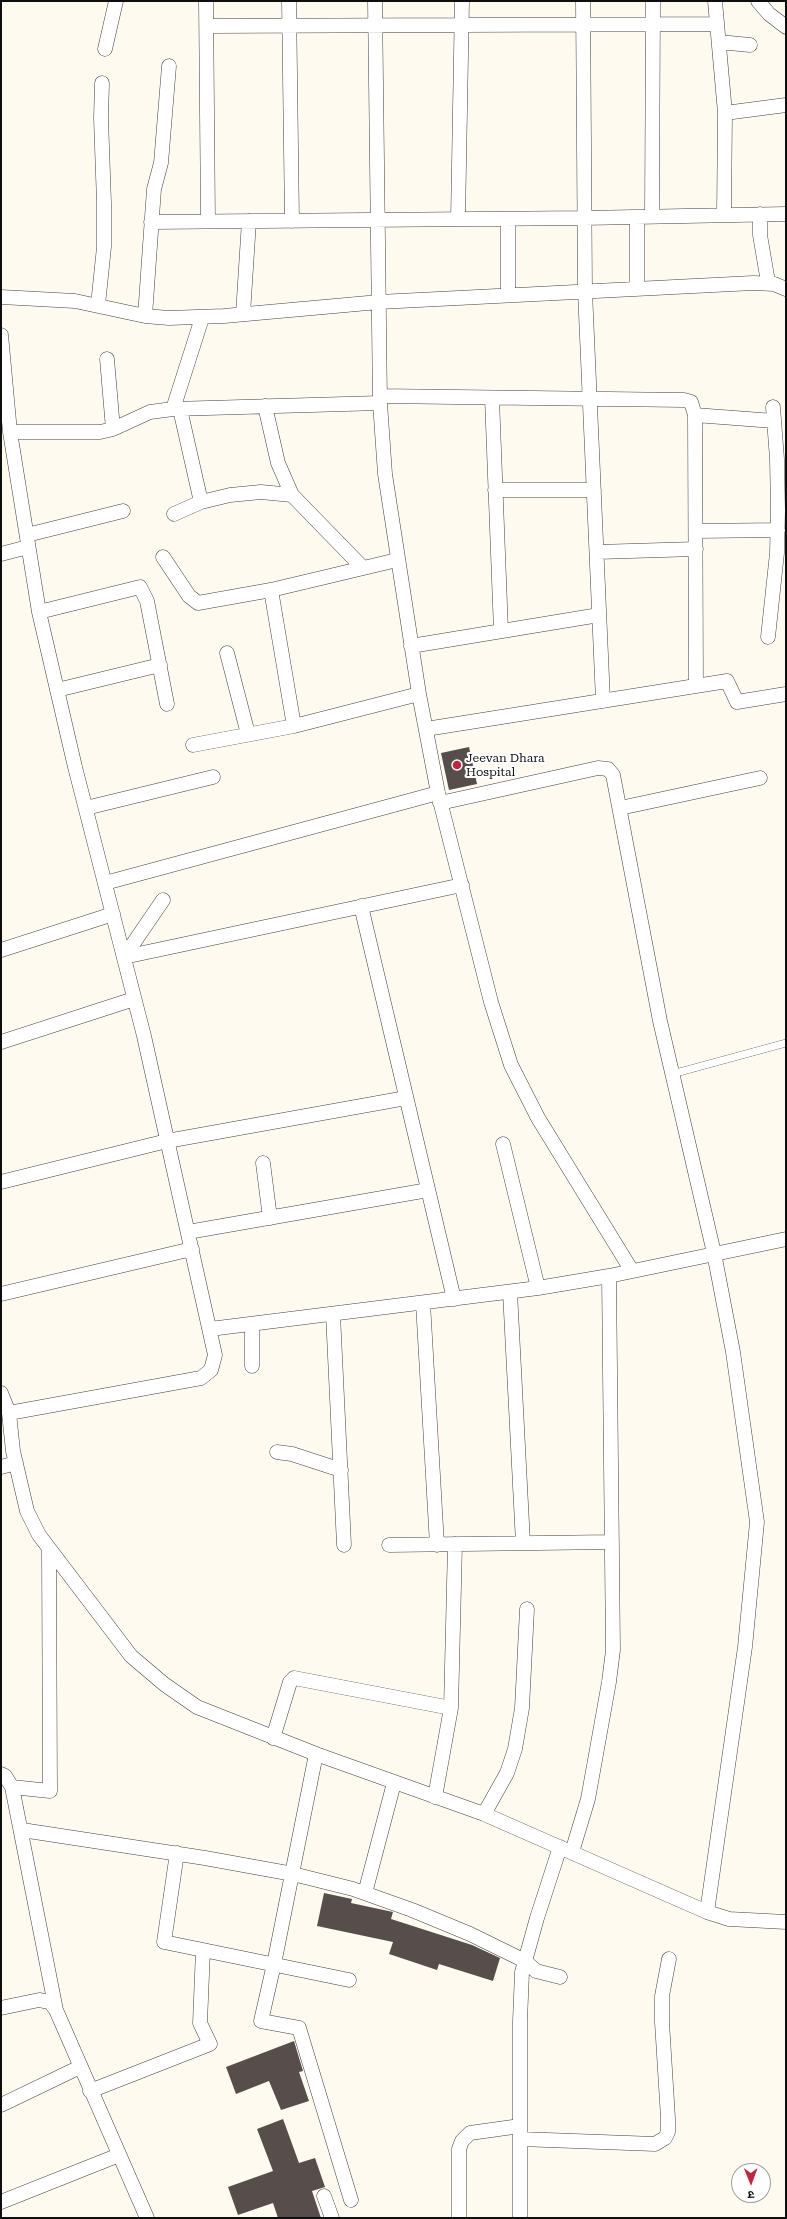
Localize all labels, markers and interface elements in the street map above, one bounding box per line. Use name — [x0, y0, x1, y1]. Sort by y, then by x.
place label: Jeevan Dhara Hospital — [466, 751, 545, 779]
marker: Jeevan Dhara Hospital — [451, 759, 463, 771]
north arrow — [731, 2163, 771, 2203]
text: उ — [748, 2188, 755, 2201]

